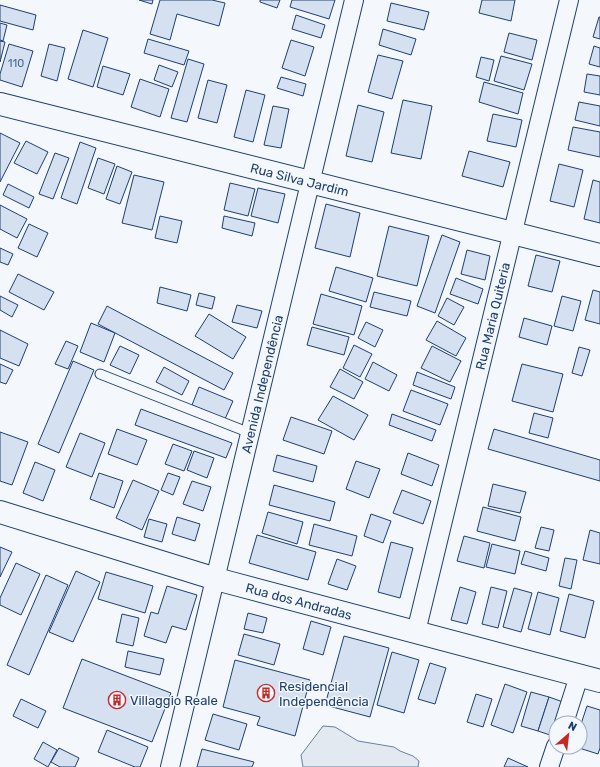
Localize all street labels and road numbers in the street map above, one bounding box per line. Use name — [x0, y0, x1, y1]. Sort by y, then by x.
street label: Rua Silva Jardim — [249, 160, 350, 200]
street label: Rua Maria Quiteria — [473, 261, 513, 372]
street label: Avenida Independência — [239, 313, 286, 455]
street label: Rua dos Andradas — [244, 580, 354, 623]

